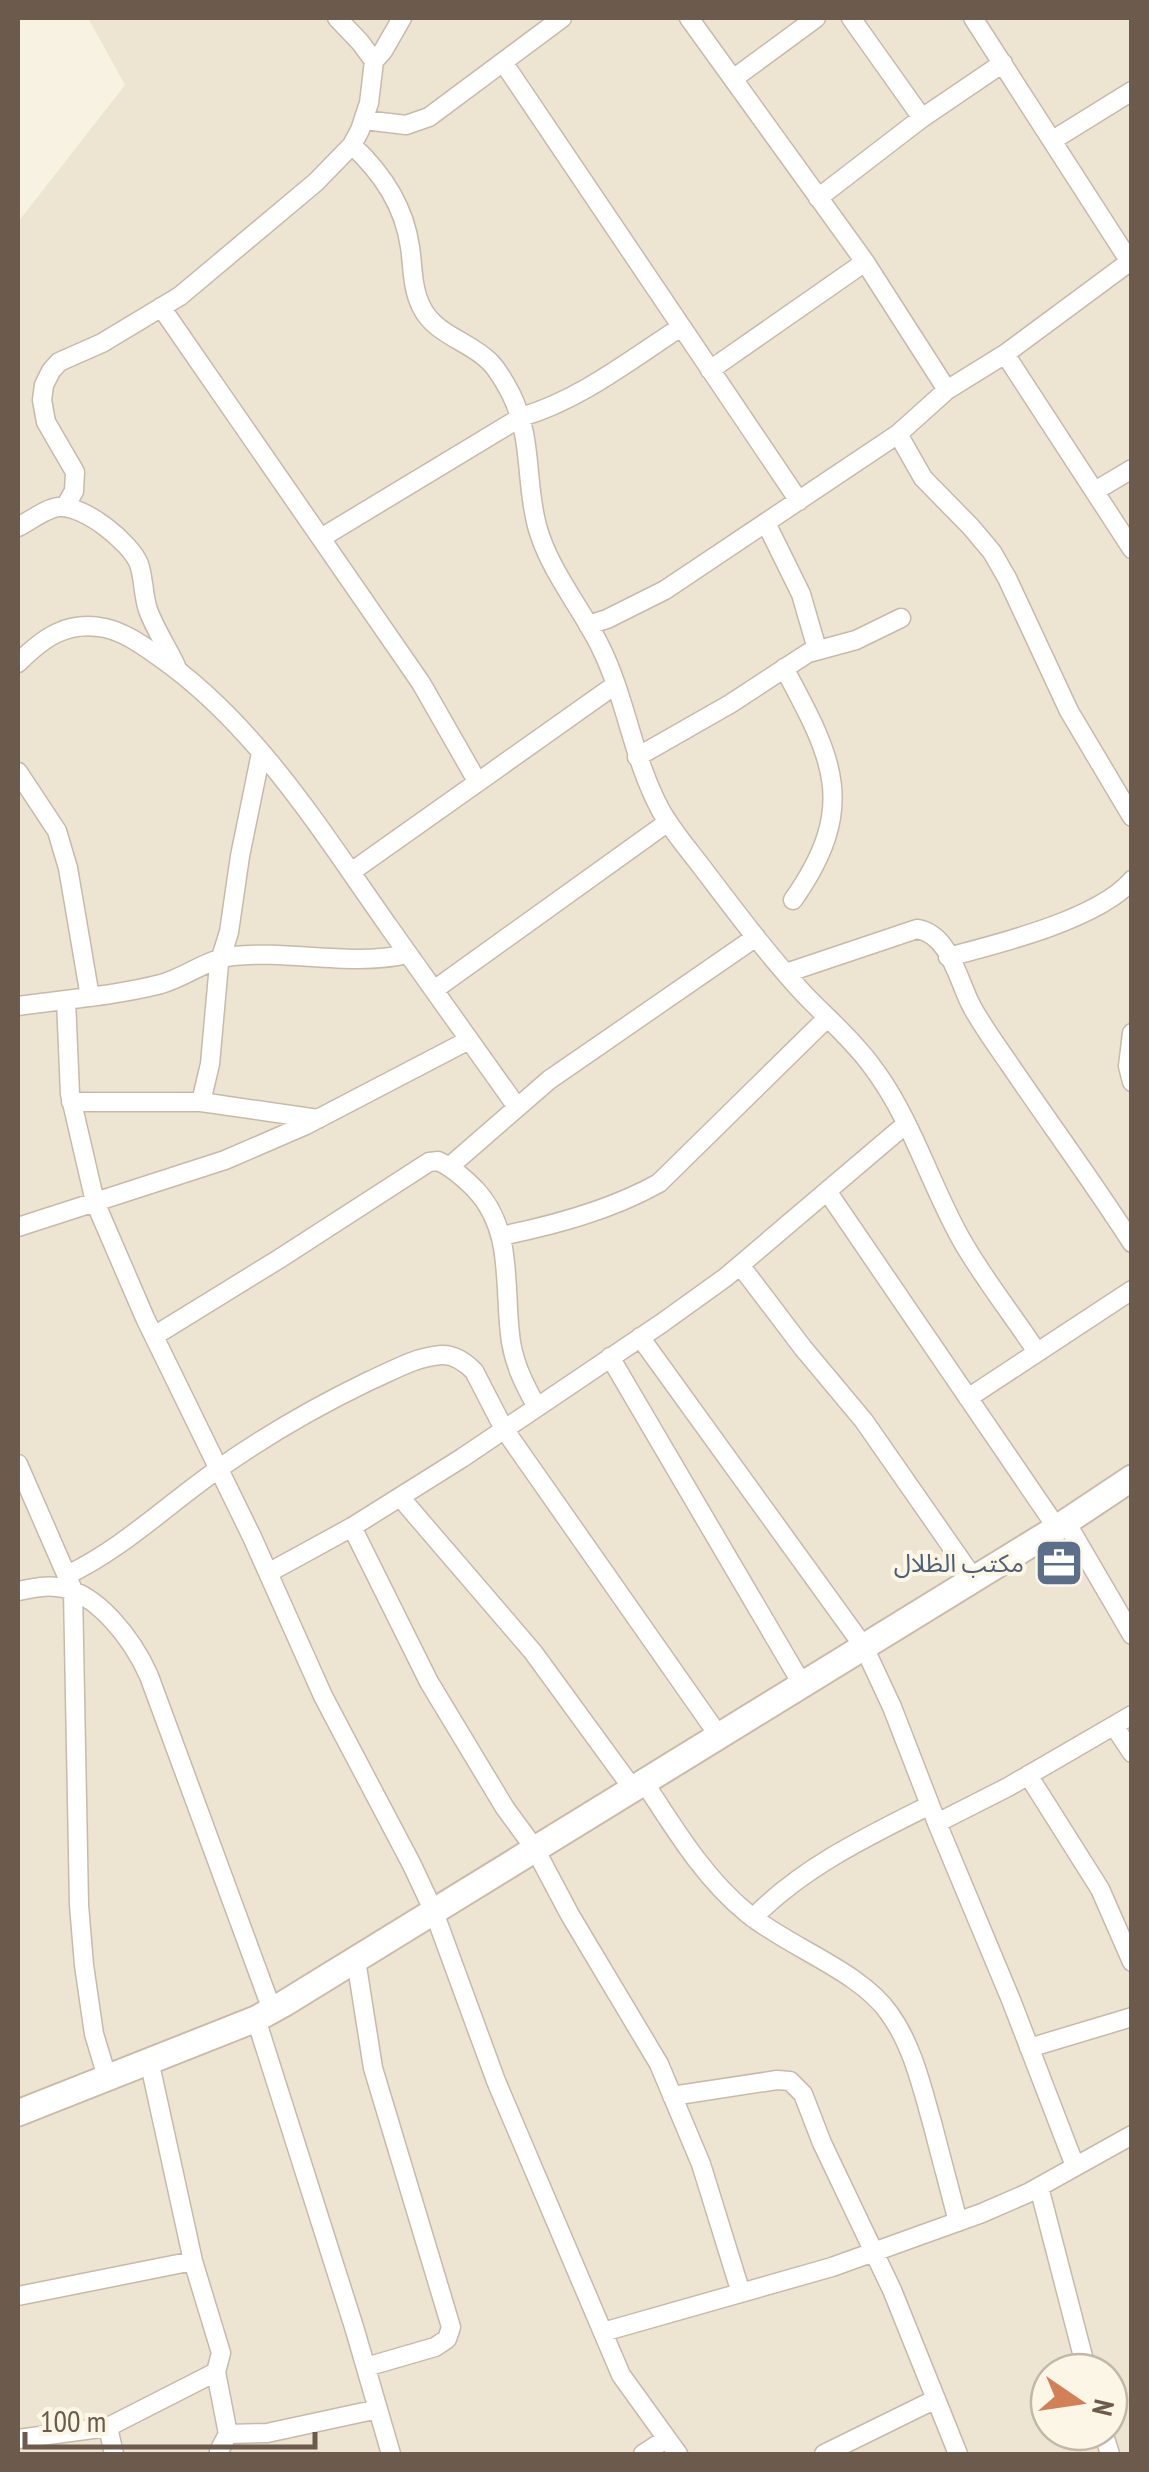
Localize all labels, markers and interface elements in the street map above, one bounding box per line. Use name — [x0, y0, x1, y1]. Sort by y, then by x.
office icon: مكتب الظلال — [1033, 1537, 1085, 1589]
place label: مكتب الظلال — [894, 1547, 1024, 1579]
north arrow — [1029, 2352, 1129, 2452]
scale bar — [25, 2387, 315, 2449]
text: N — [1084, 2396, 1124, 2419]
text: 100 m — [40, 2401, 106, 2440]

